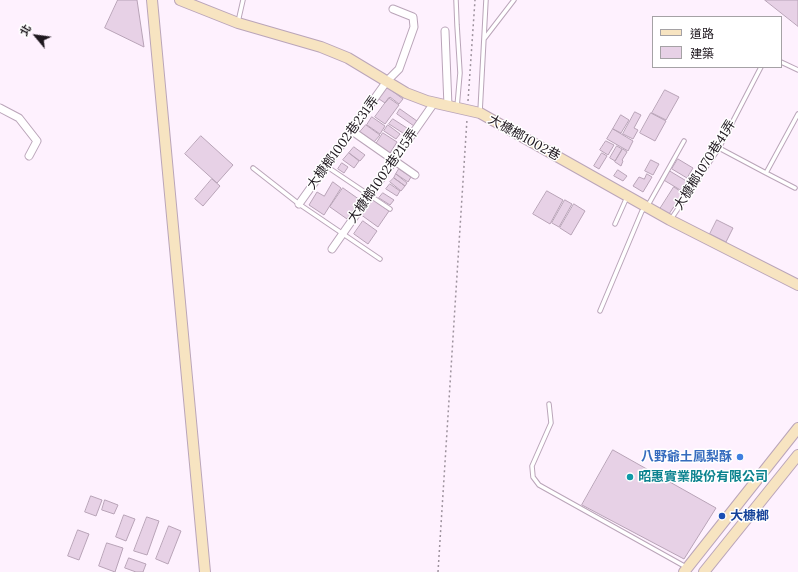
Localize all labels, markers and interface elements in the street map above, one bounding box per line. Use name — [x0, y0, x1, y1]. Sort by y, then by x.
north arrow — [16, 16, 56, 56]
legend — [652, 16, 782, 68]
text: 北 — [17, 22, 34, 38]
text: 道路 — [690, 26, 714, 41]
text: 建築 — [690, 46, 714, 61]
street label: 大槺榔1002巷231弄 — [304, 93, 382, 193]
street label: 大槺榔1002巷 — [485, 112, 563, 164]
street label: 大槺榔1070巷41弄 — [671, 117, 739, 213]
street label: 大槺榔1002巷215弄 — [345, 126, 421, 226]
place label: 八野爺土鳳梨酥 — [641, 449, 732, 465]
marker: 八野爺土鳳梨酥 — [735, 452, 745, 462]
place label: 昭惠實業股份有限公司 — [638, 469, 768, 485]
marker: 昭惠實業股份有限公司 — [625, 472, 635, 482]
place label: 大槺榔 — [730, 508, 769, 524]
marker: 大槺榔 — [717, 511, 727, 521]

